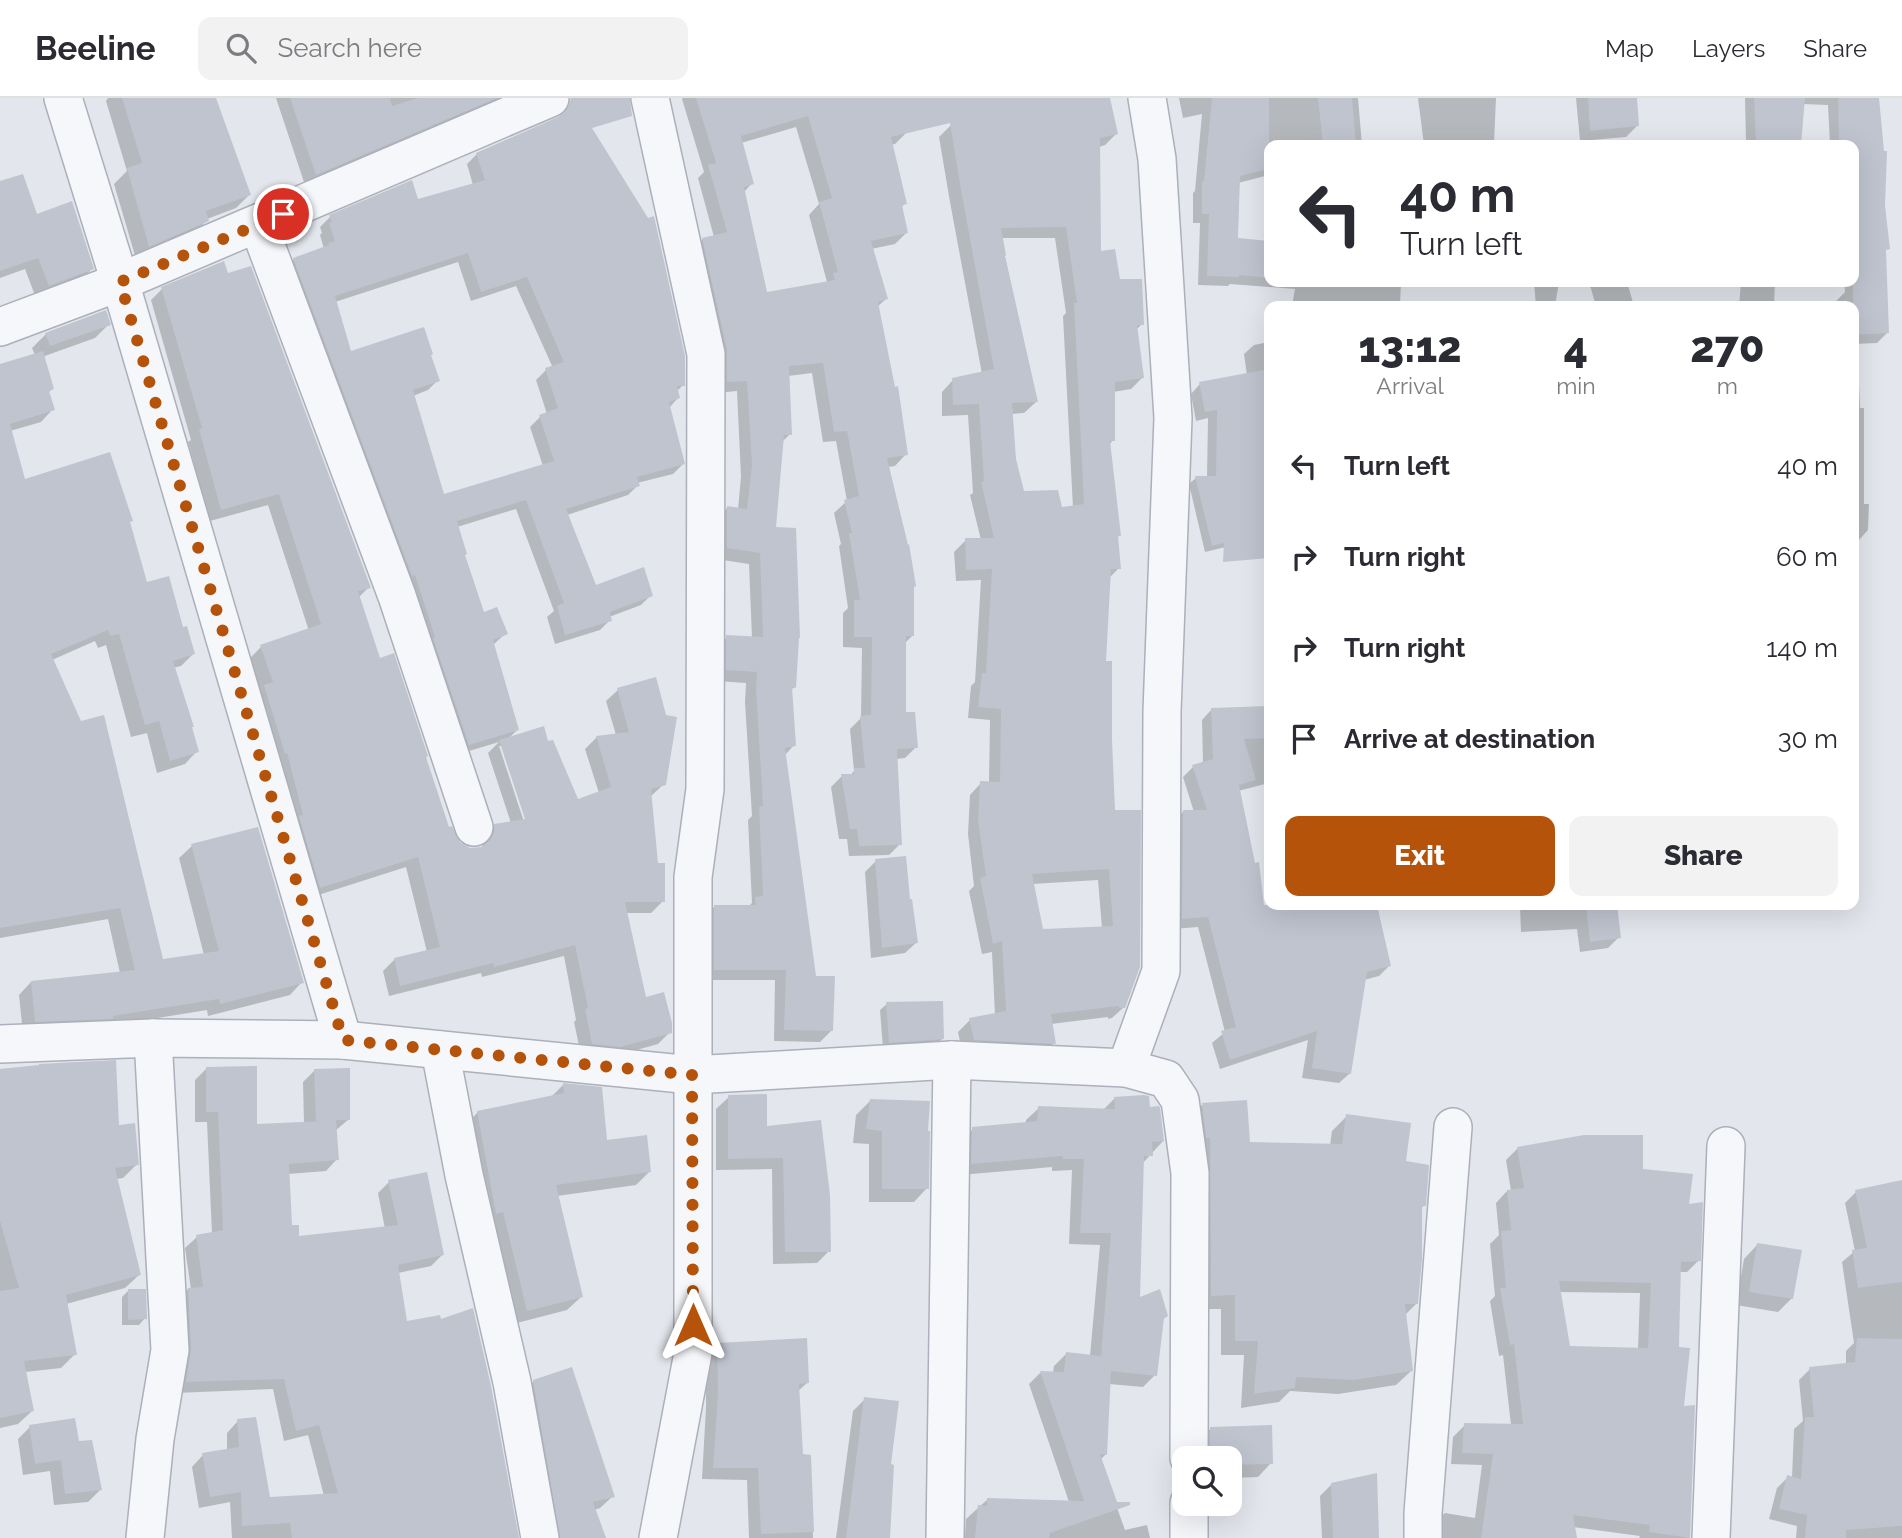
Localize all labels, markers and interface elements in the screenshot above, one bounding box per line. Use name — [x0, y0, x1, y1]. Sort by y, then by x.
search box — [198, 17, 688, 80]
text: Beeline — [35, 29, 156, 68]
icon: search — [222, 29, 260, 67]
text: Search here — [278, 33, 422, 63]
text: Map — [1605, 34, 1654, 63]
text: Layers — [1692, 34, 1765, 63]
text: Share — [1803, 34, 1867, 63]
text: 40 m — [1400, 166, 1515, 223]
icon: left — [1285, 168, 1376, 259]
pin — [253, 184, 313, 244]
icon: arrive — [264, 195, 302, 233]
text: Turn left — [1400, 225, 1522, 262]
text: 13:12 — [1358, 323, 1462, 372]
text: 4 — [1564, 323, 1588, 372]
text: 270 — [1690, 323, 1765, 372]
text: Arrival — [1376, 372, 1444, 399]
text: min — [1556, 372, 1596, 399]
text: m — [1717, 372, 1738, 399]
icon: left — [1285, 447, 1323, 485]
text: Turn left — [1344, 451, 1450, 481]
text: 40 m — [1777, 451, 1838, 481]
icon: right — [1285, 538, 1323, 576]
text: Turn right — [1344, 542, 1465, 572]
text: 60 m — [1776, 542, 1838, 572]
icon: right — [1285, 629, 1323, 667]
text: Turn right — [1344, 633, 1465, 663]
text: 140 m — [1766, 633, 1838, 663]
icon: arrive — [1285, 720, 1323, 758]
text: Arrive at destination — [1344, 724, 1595, 754]
text: 30 m — [1778, 724, 1838, 754]
button: Exit — [1285, 816, 1555, 896]
button: Share — [1569, 816, 1838, 896]
position arrow — [656, 1288, 730, 1362]
map controls — [1172, 1446, 1242, 1516]
button: search — [1172, 1446, 1242, 1516]

